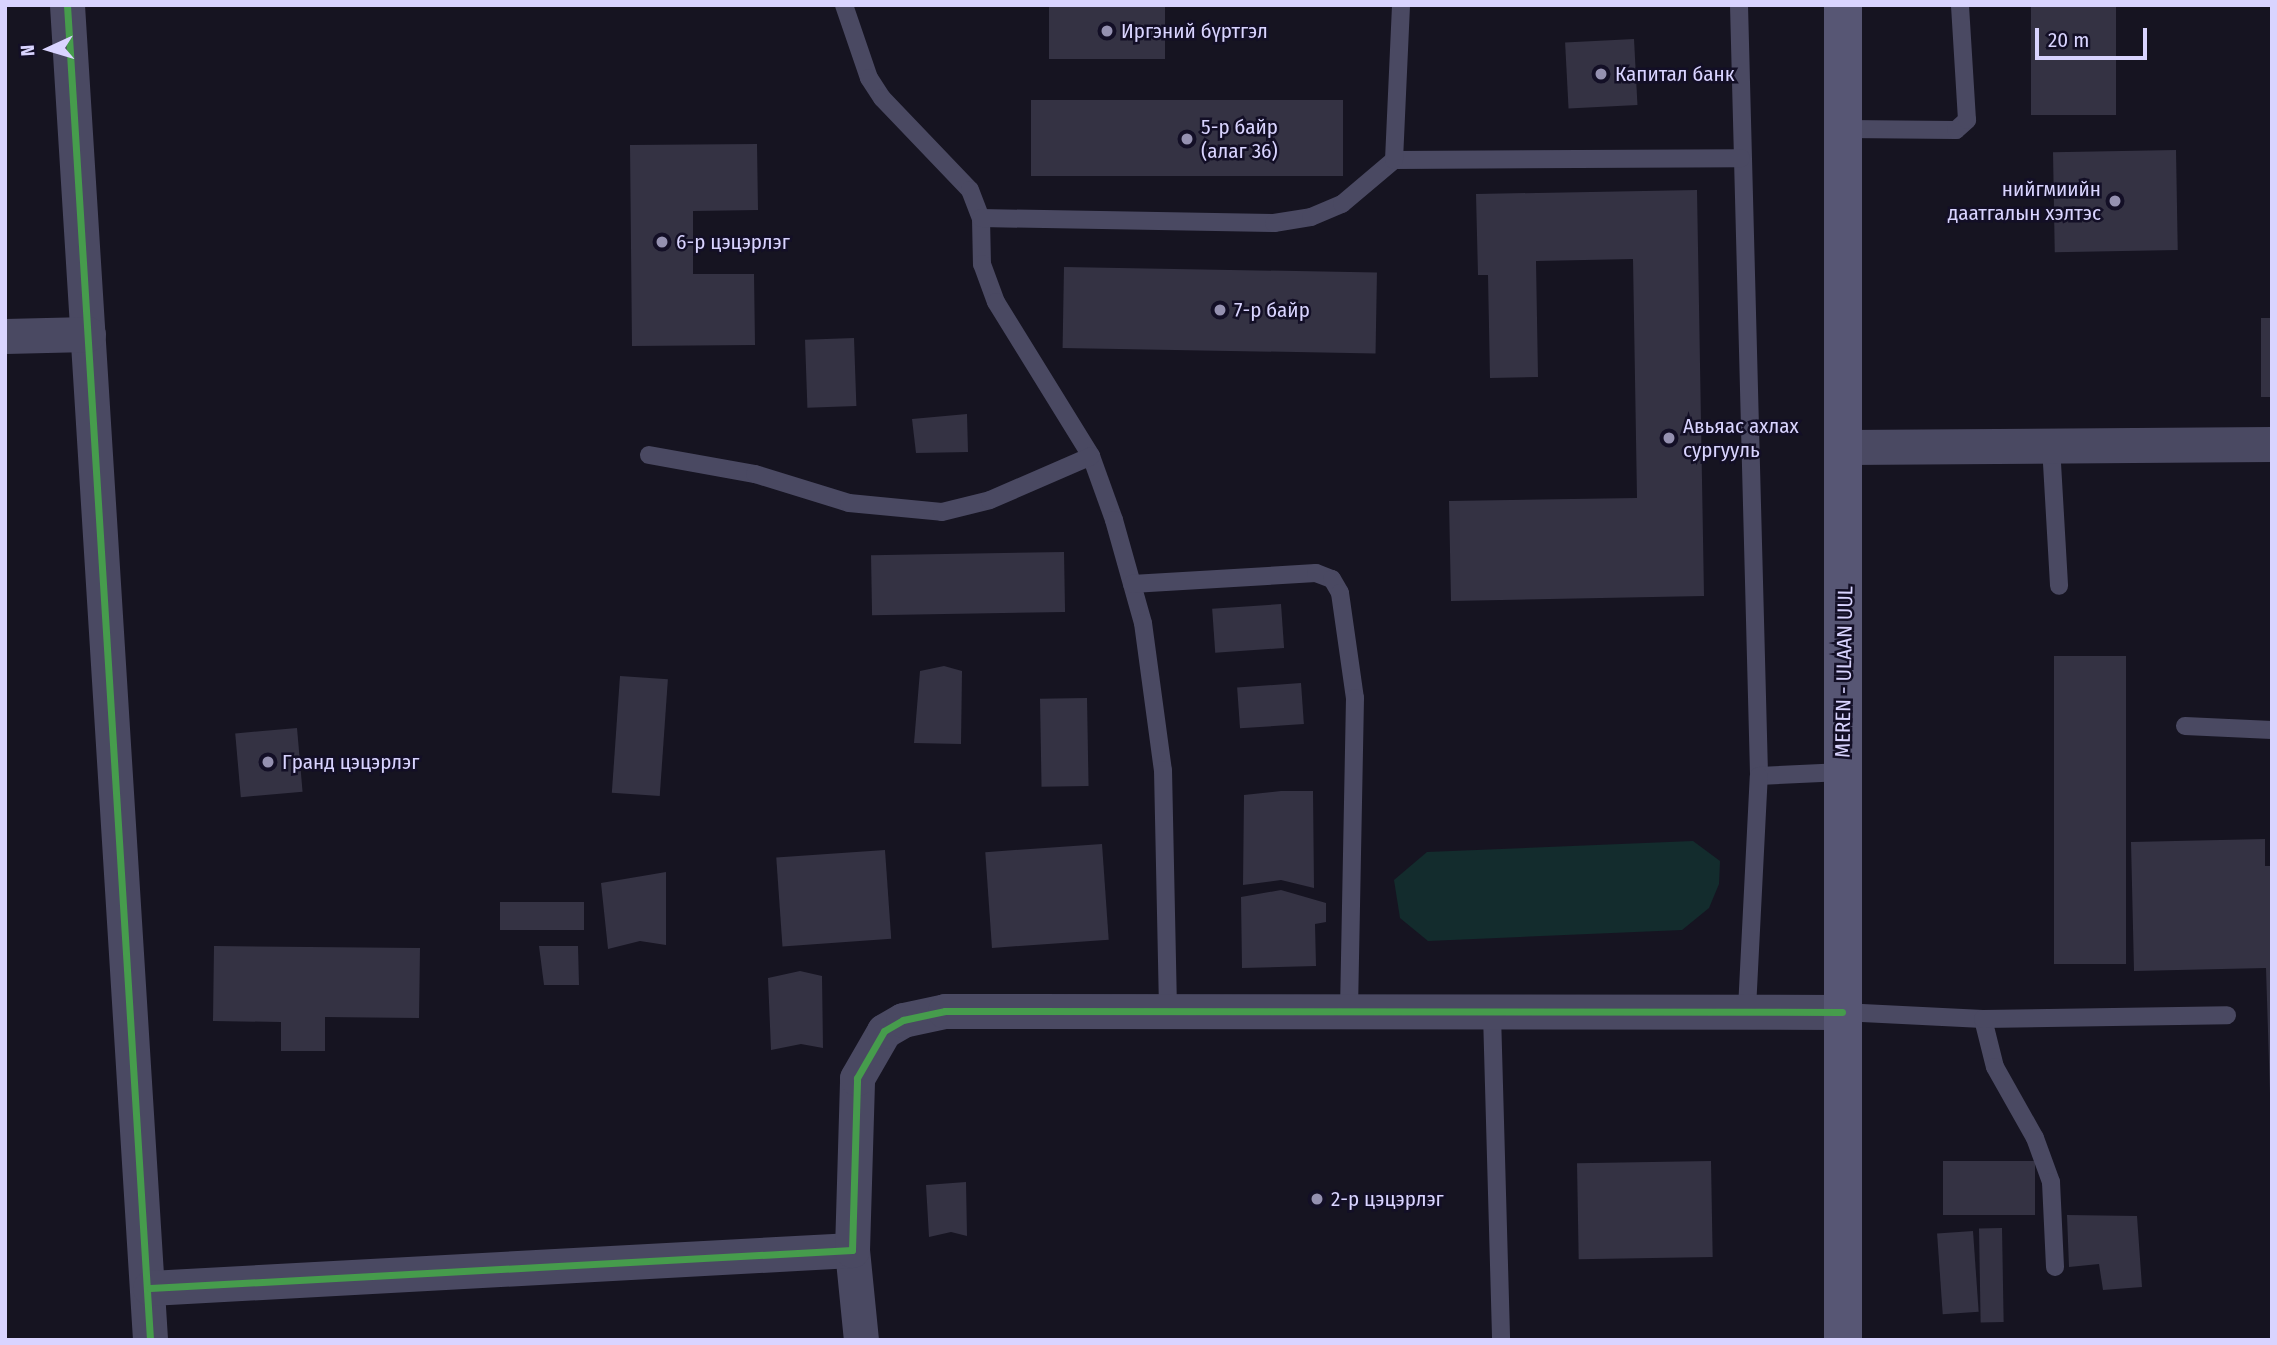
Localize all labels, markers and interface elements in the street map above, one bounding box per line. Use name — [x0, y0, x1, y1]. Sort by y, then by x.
north arrow — [14, 14, 84, 84]
scale bar — [2039, 14, 2151, 58]
place label: Иргэний бүртгэл — [1121, 18, 1268, 44]
marker: Иргэний бүртгэл — [1099, 23, 1115, 39]
text: 20 m — [2048, 27, 2089, 53]
text: N — [16, 44, 39, 57]
place label: Капитал банк — [1615, 61, 1735, 87]
marker: Капитал банк — [1593, 66, 1609, 82]
place label: 5-р байр (алаг 36) — [1201, 114, 1278, 164]
marker: 5-р байр (алаг 36) — [1179, 131, 1195, 147]
place label: нийгмиийн даатгалын хэлтэс — [1948, 176, 2101, 226]
marker: нийгмиийн даатгалын хэлтэс — [2107, 193, 2123, 209]
place label: 6-р цэцэрлэг — [676, 229, 790, 255]
marker: 6-р цэцэрлэг — [654, 234, 670, 250]
place label: 7-р байр — [1234, 297, 1310, 323]
marker: 7-р байр — [1212, 302, 1228, 318]
place label: Авьяас ахлах сургууль — [1683, 413, 1799, 463]
marker: Авьяас ахлах сургууль — [1661, 430, 1677, 446]
street label: MEREN - ULAAN UUL — [1830, 586, 1858, 758]
place label: Гранд цэцэрлэг — [282, 749, 419, 775]
marker: Гранд цэцэрлэг — [260, 754, 276, 770]
place label: 2-р цэцэрлэг — [1331, 1186, 1444, 1212]
marker: 2-р цэцэрлэг — [1309, 1191, 1325, 1207]

